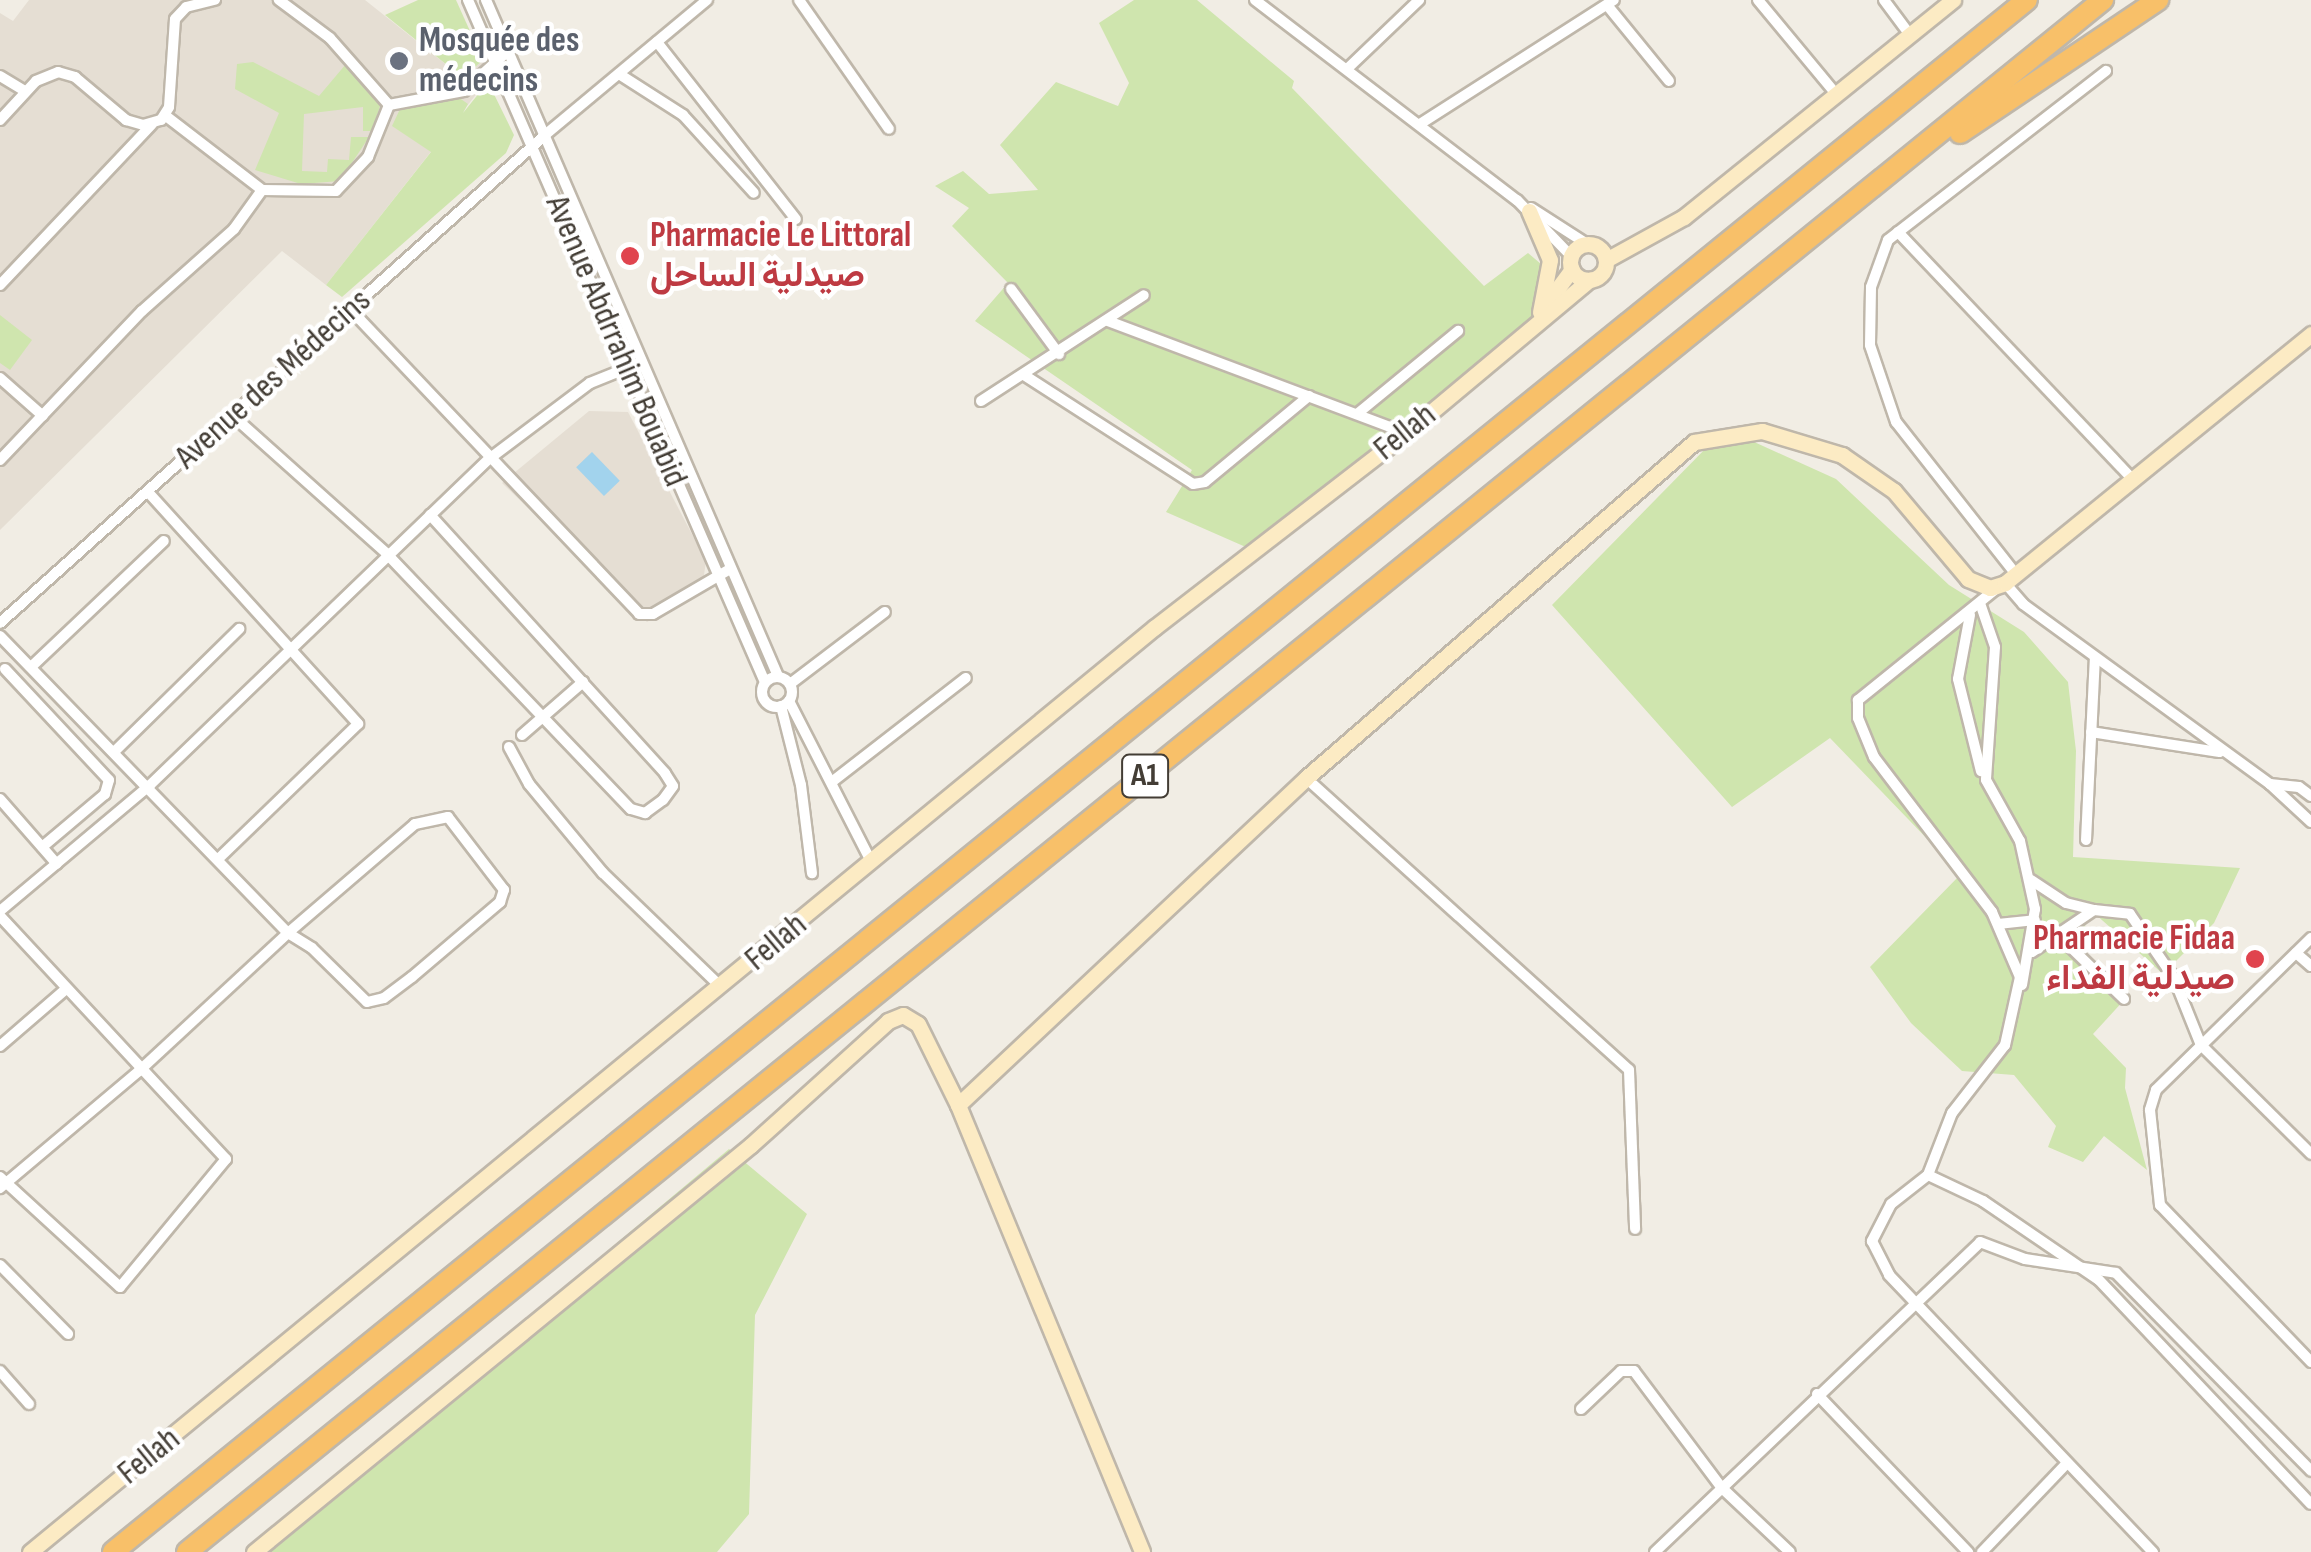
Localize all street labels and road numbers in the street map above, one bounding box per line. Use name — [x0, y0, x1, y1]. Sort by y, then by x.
street label: Avenue Abdrrahim Bouabid — [536, 189, 696, 493]
street label: Avenue des Médecins — [166, 280, 380, 478]
street label: Fellah — [1365, 394, 1445, 470]
road number: A1 — [1120, 749, 1170, 803]
street label: Fellah — [736, 904, 816, 980]
street label: Fellah — [109, 1418, 189, 1494]

